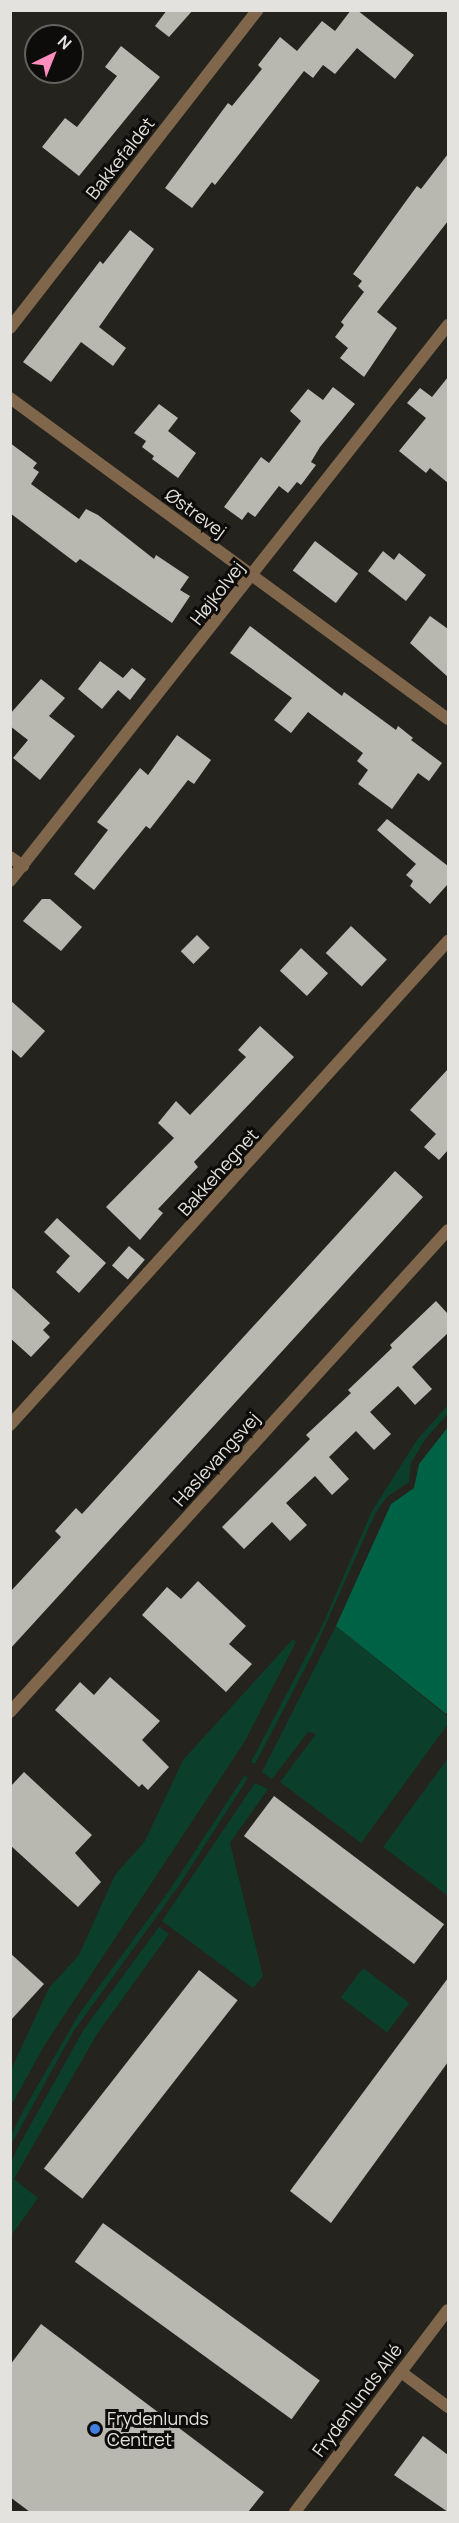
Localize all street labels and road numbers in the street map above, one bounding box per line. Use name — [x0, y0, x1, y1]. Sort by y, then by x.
street label: Bakkefaldet — [81, 113, 159, 203]
street label: Østrevej — [161, 484, 231, 542]
street label: Højkolvej — [185, 557, 249, 629]
street label: Bakkehegnet — [173, 1124, 263, 1220]
street label: Haslevangsvej — [168, 1408, 264, 1510]
street label: Frydenlunds Allé — [308, 2339, 406, 2461]

